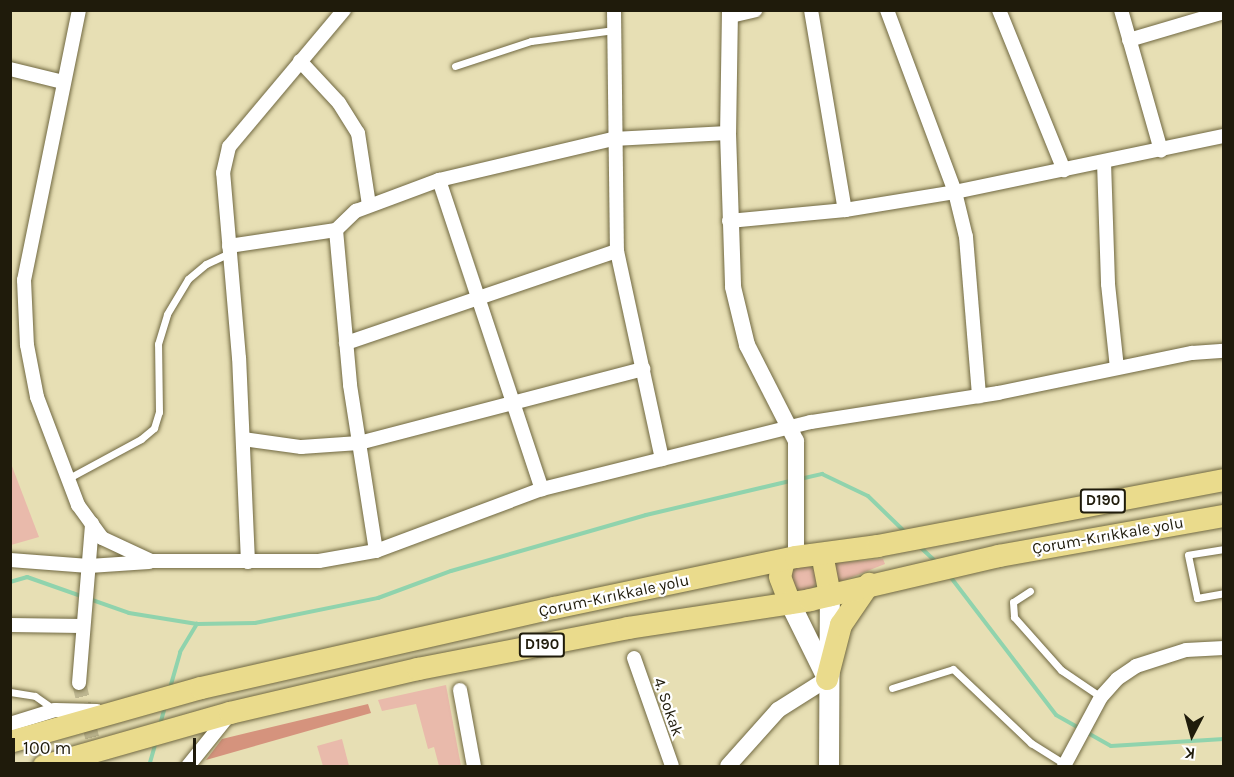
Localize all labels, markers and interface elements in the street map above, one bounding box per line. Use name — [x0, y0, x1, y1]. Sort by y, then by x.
road number: D190 — [1079, 489, 1127, 513]
street label: Çorum-Kırıkkale yolu — [1031, 513, 1185, 559]
street label: Çorum-Kırıkkale yolu — [537, 571, 691, 621]
road number: D190 — [518, 633, 566, 657]
street label: 4. Sokak — [649, 675, 687, 739]
north arrow — [1162, 705, 1222, 765]
scale bar — [15, 726, 200, 764]
text: 100 m — [23, 737, 71, 759]
text: K — [1184, 743, 1196, 763]

